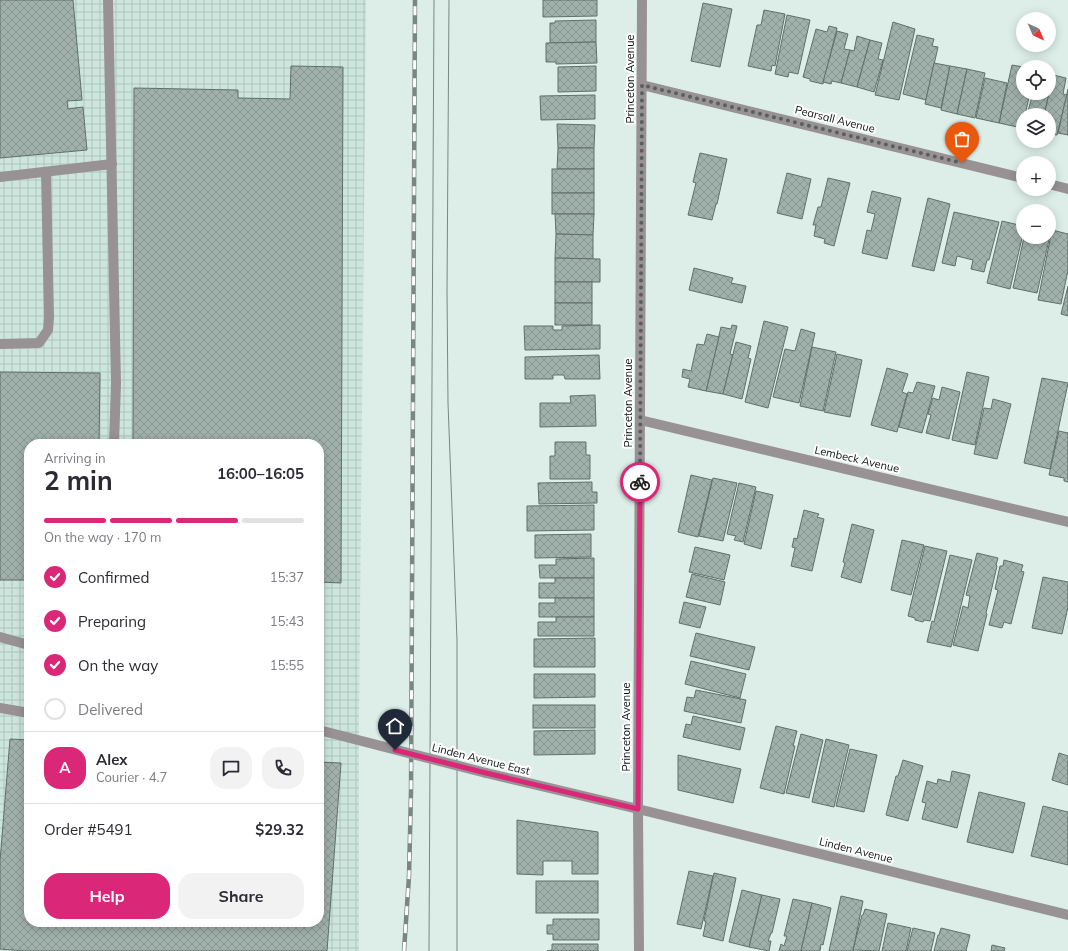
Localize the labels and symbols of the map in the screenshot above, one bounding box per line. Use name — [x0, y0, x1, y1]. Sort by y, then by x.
north arrow — [1016, 12, 1056, 52]
street label: Princeton Avenue — [623, 34, 637, 124]
street label: Pearsall Avenue — [794, 102, 876, 136]
pin — [945, 122, 979, 163]
street label: Princeton Avenue — [621, 358, 635, 448]
street label: Lembeck Avenue — [813, 442, 901, 476]
courier — [620, 462, 660, 502]
street label: Princeton Avenue — [619, 682, 633, 772]
pin — [378, 709, 412, 750]
street label: Linden Avenue East — [431, 740, 532, 778]
street label: Linden Avenue — [818, 834, 894, 866]

